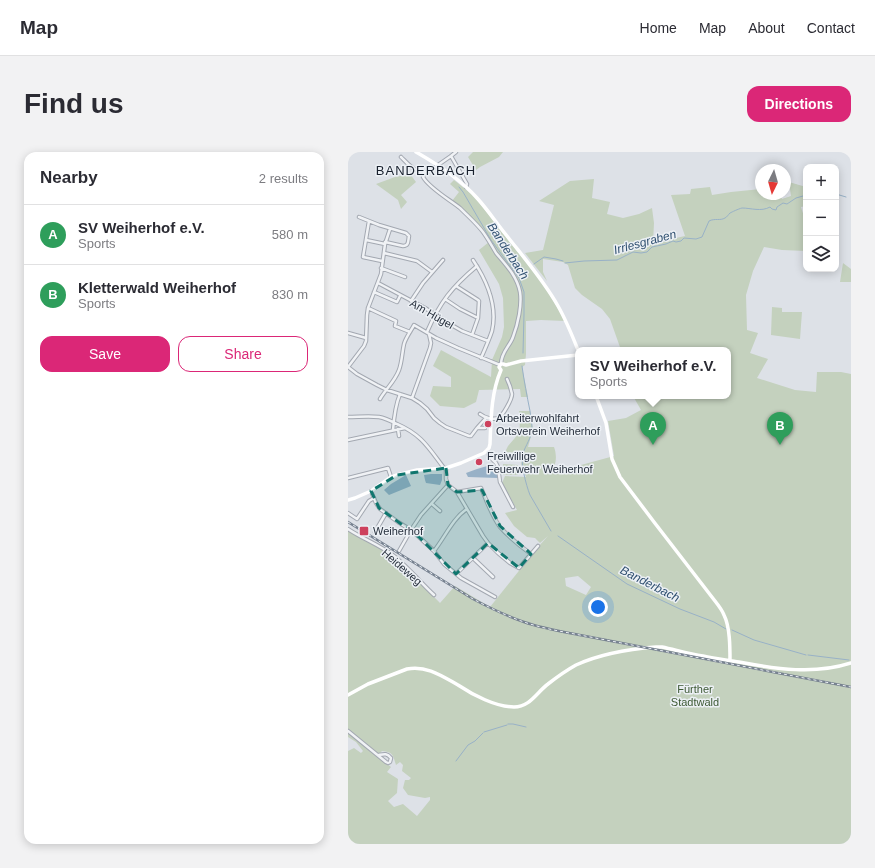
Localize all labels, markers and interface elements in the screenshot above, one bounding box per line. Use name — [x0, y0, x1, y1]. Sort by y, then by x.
text: Map — [20, 17, 58, 38]
text: Home — [640, 20, 677, 36]
text: Map — [699, 20, 726, 36]
text: About — [748, 20, 785, 36]
text: Contact — [807, 20, 855, 36]
button: Directions — [747, 86, 851, 122]
text: Find us — [24, 88, 124, 119]
district label: BANDERBACH — [376, 163, 476, 178]
north arrow — [755, 164, 791, 200]
map controls — [803, 164, 839, 272]
button: + — [803, 164, 839, 200]
text: Nearby — [40, 168, 98, 187]
text: 2 results — [259, 171, 308, 186]
button: − — [803, 200, 839, 236]
text: SV Weiherhof e.V. — [78, 219, 205, 236]
water label: Banderbach — [485, 220, 532, 282]
text: A — [48, 227, 58, 242]
text: 580 m — [272, 227, 308, 242]
water label: Irrlesgraben — [612, 227, 678, 257]
text: Sports — [78, 236, 116, 251]
button: layers — [803, 236, 839, 272]
text: Kletterwald Weiherhof — [78, 279, 236, 296]
text: B — [48, 287, 58, 302]
text: 830 m — [272, 287, 308, 302]
text: Sports — [78, 296, 116, 311]
street label: Am Hügel — [408, 297, 456, 331]
button: Save — [40, 336, 170, 372]
button: Share — [178, 336, 308, 372]
popup — [575, 347, 731, 399]
text: SV Weiherhof e.V. — [590, 357, 716, 374]
text: Sports — [590, 374, 627, 389]
place label: Arbeiterwohlfahrt Ortsverein Weiherhof — [496, 412, 601, 437]
pin: A — [640, 412, 666, 445]
pin: B — [767, 412, 793, 445]
marker: Arbeiterwohlfahrt Ortsverein Weiherhof — [483, 419, 493, 429]
place label: Freiwillige Feuerwehr Weiherhof — [487, 450, 594, 475]
marker: Freiwillige Feuerwehr Weiherhof — [474, 457, 484, 467]
marker: Weiherhof — [358, 525, 370, 537]
place label: Weiherhof — [373, 525, 424, 537]
street label: Heideweg — [380, 546, 424, 588]
water label: Banderbach — [618, 563, 682, 605]
your location — [588, 597, 608, 617]
park label: Fürther Stadtwald — [671, 683, 719, 708]

